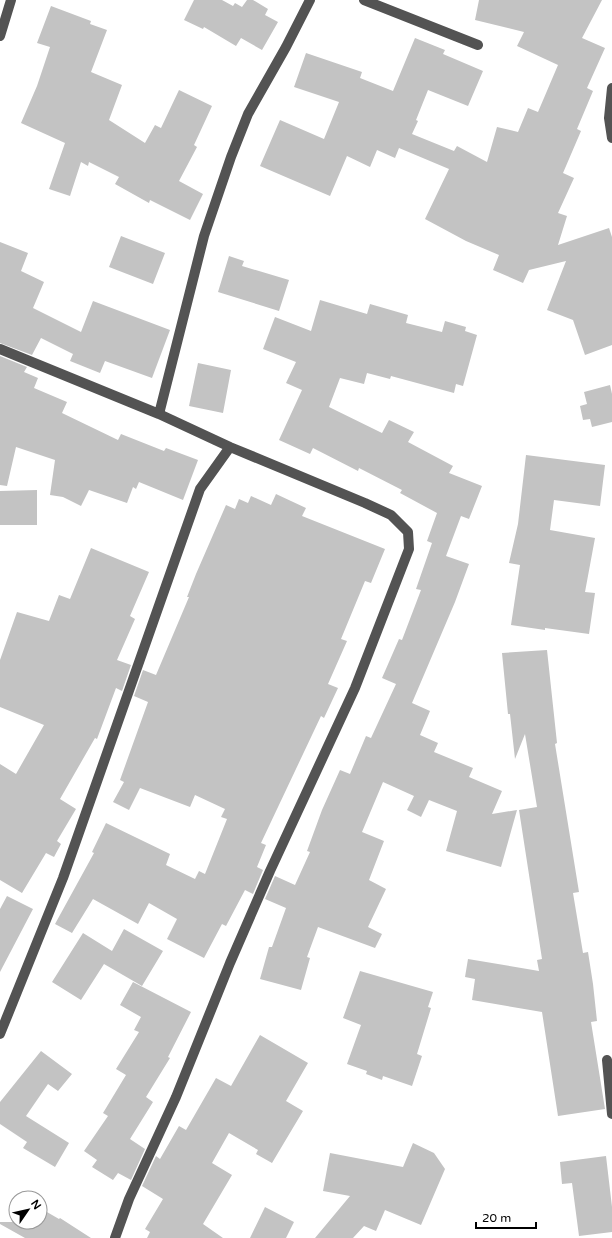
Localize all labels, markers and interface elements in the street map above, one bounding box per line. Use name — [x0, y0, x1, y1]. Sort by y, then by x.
north arrow — [8, 1190, 48, 1230]
text: N — [28, 1197, 44, 1212]
scale bar — [476, 1204, 536, 1230]
text: 20 m — [482, 1211, 511, 1225]

